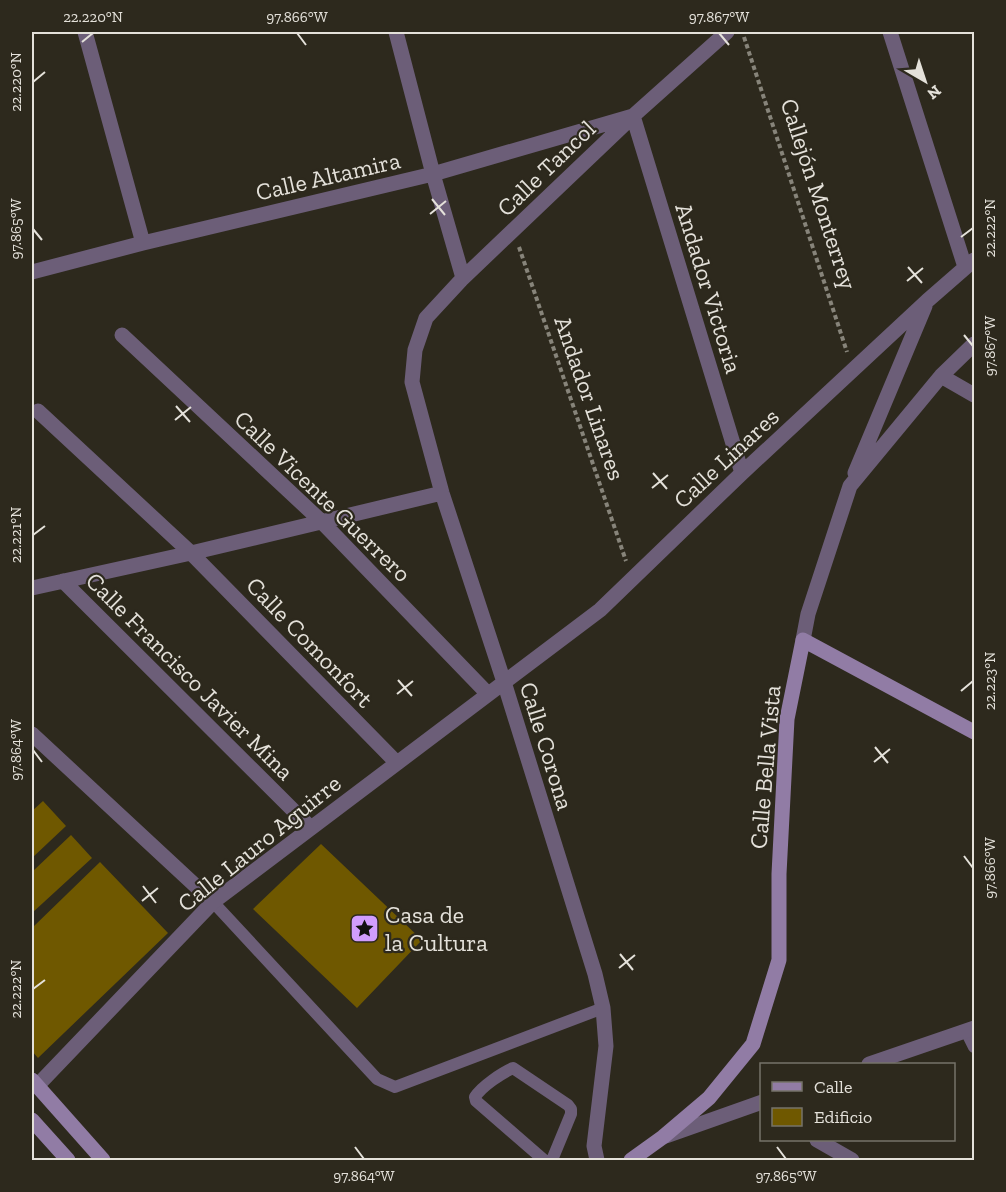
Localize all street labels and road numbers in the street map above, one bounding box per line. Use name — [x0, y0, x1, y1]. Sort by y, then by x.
street label: Callejón Monterrey — [774, 95, 864, 294]
street label: Calle Tancol — [491, 114, 601, 222]
street label: Calle Altamira — [253, 145, 403, 207]
street label: Andador Victoria — [669, 199, 749, 377]
street label: Andador Linares — [548, 312, 632, 484]
street label: Calle Linares — [667, 402, 785, 514]
street label: Calle Vicente Guerrero — [229, 404, 417, 588]
street label: Calle Francisco Javier Mina — [80, 566, 300, 786]
street label: Calle Comonfort — [241, 571, 380, 713]
street label: Calle Corona — [514, 679, 580, 814]
street label: Calle Bella Vista — [743, 684, 787, 850]
street label: Calle Lauro Aguirre — [171, 768, 347, 918]

